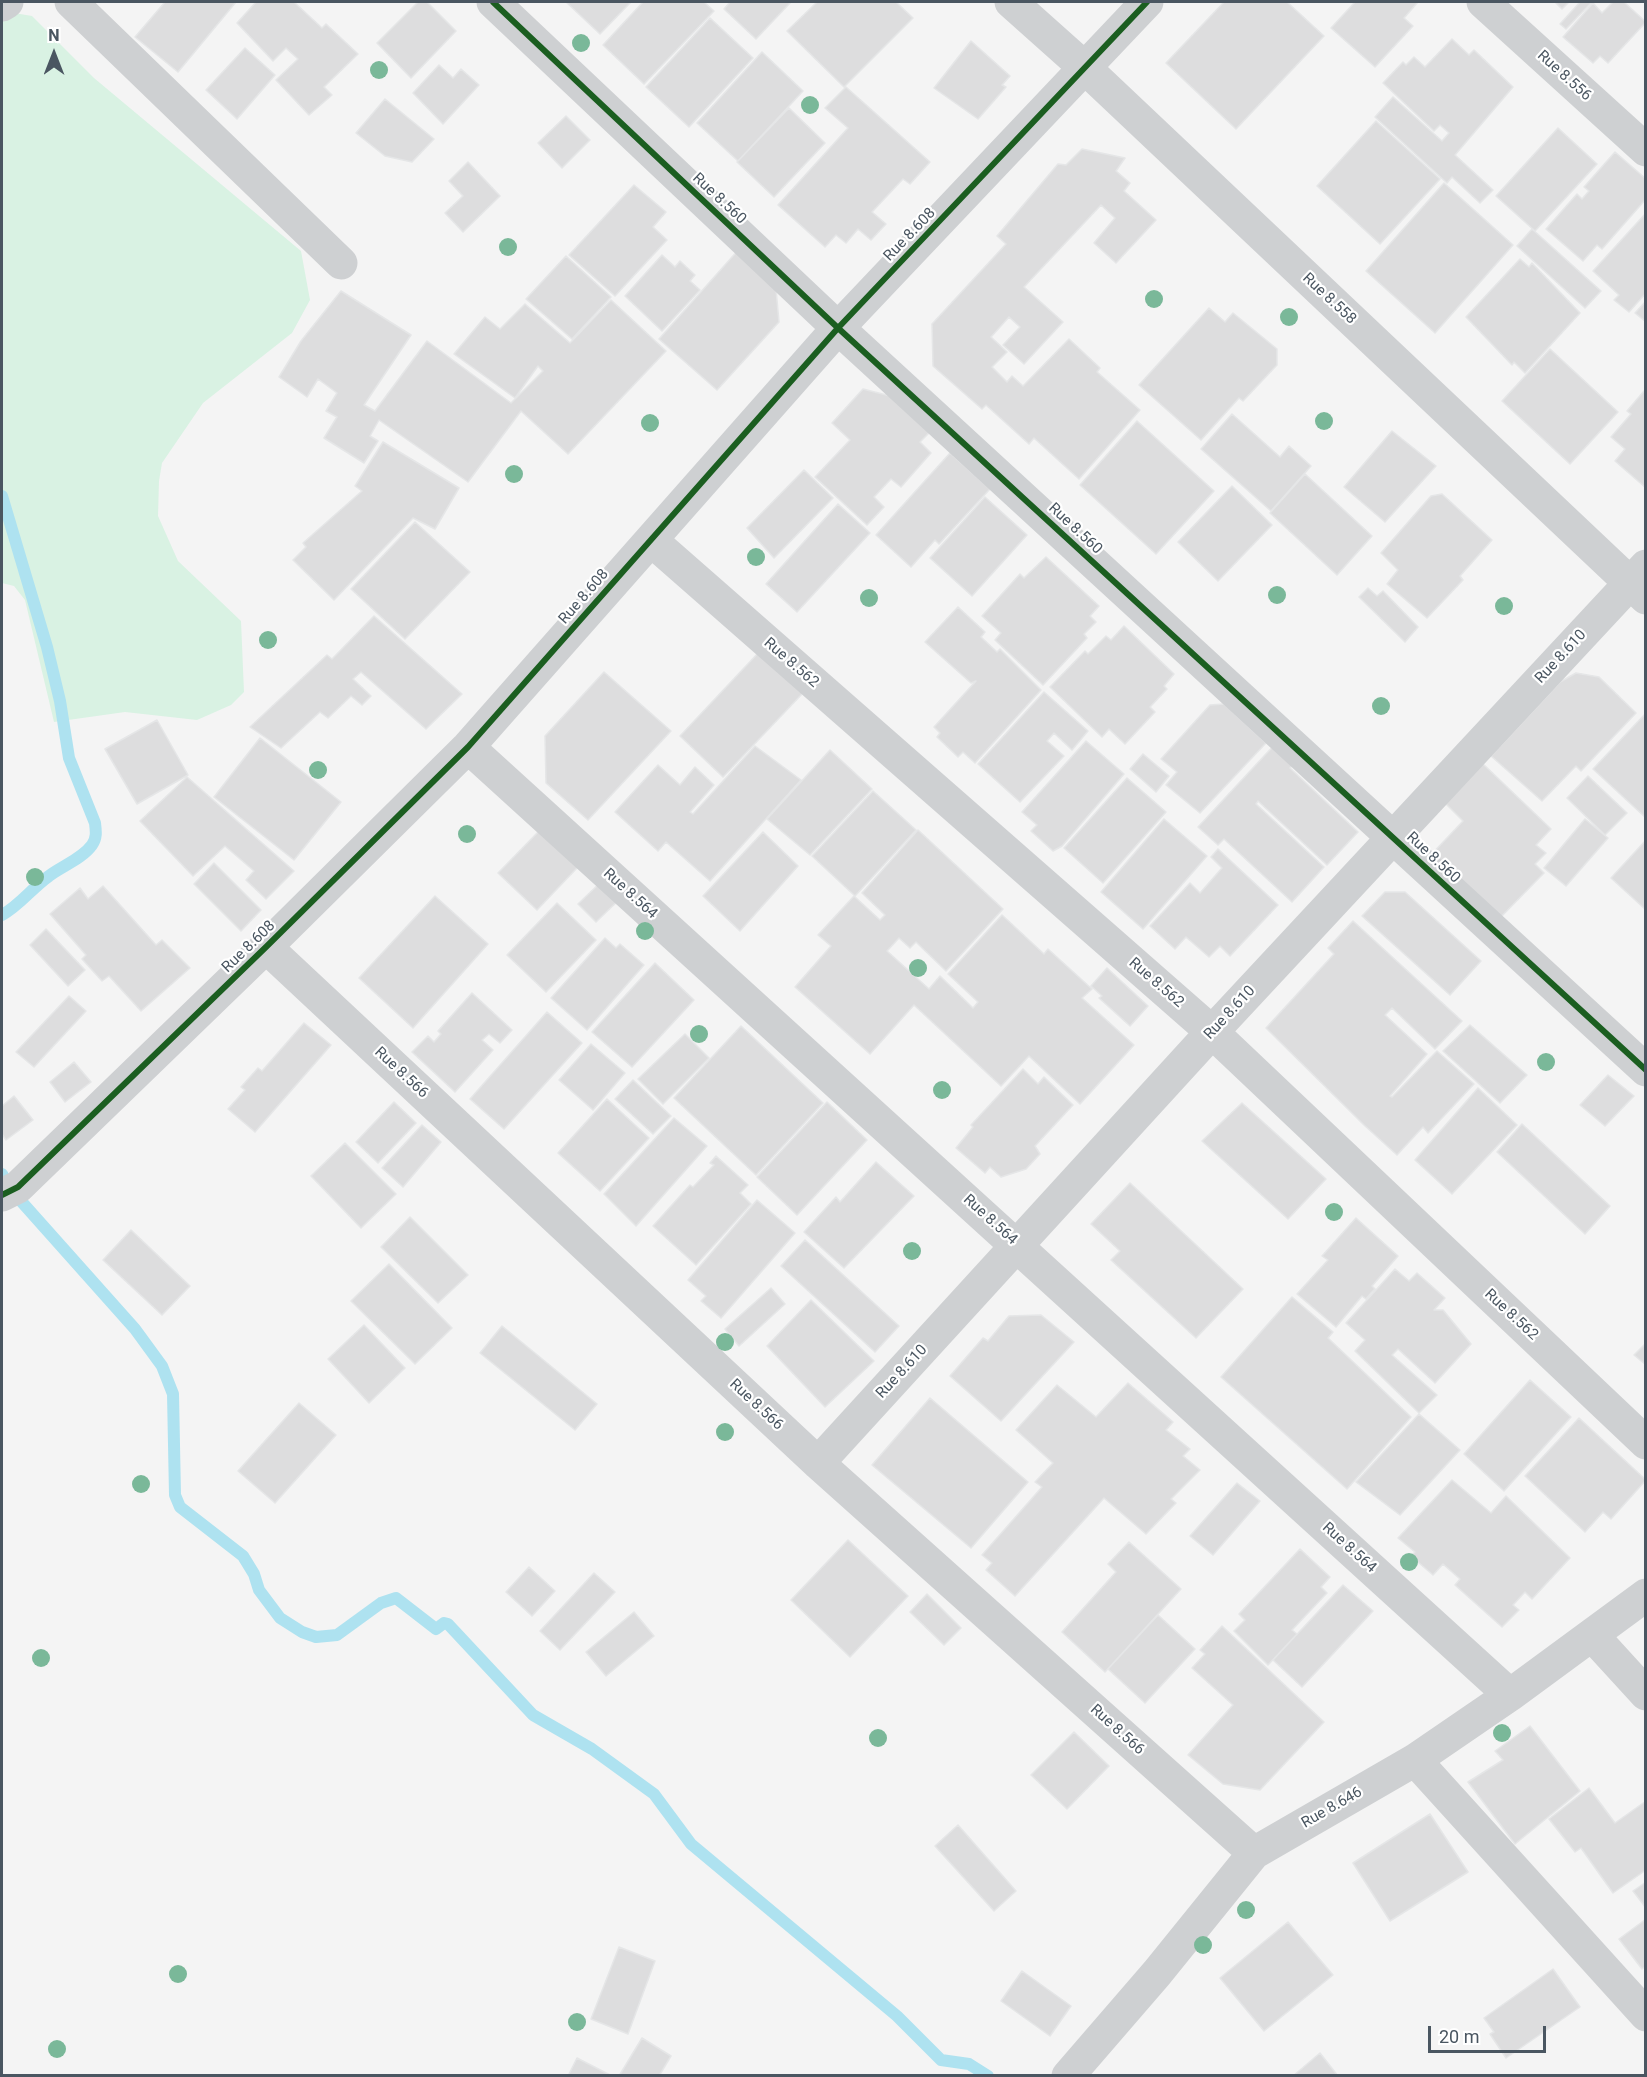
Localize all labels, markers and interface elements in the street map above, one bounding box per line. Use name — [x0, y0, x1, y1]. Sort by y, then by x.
north arrow — [24, 24, 84, 84]
text: N — [48, 26, 60, 45]
street label: Rue 8.556 — [1533, 47, 1595, 105]
street label: Rue 8.560 — [688, 170, 750, 228]
street label: Rue 8.608 — [880, 205, 940, 265]
street label: Rue 8.558 — [1298, 270, 1360, 328]
street label: Rue 8.560 — [1044, 500, 1106, 558]
street label: Rue 8.608 — [555, 566, 613, 628]
street label: Rue 8.610 — [1532, 626, 1590, 688]
street label: Rue 8.562 — [760, 634, 822, 692]
street label: Rue 8.560 — [1402, 829, 1464, 887]
street label: Rue 8.564 — [599, 865, 661, 923]
street label: Rue 8.608 — [219, 917, 279, 977]
street label: Rue 8.562 — [1125, 954, 1187, 1012]
street label: Rue 8.610 — [1201, 982, 1259, 1044]
street label: Rue 8.566 — [370, 1044, 432, 1102]
street label: Rue 8.564 — [959, 1191, 1021, 1249]
street label: Rue 8.562 — [1480, 1286, 1542, 1344]
street label: Rue 8.610 — [873, 1341, 931, 1403]
street label: Rue 8.566 — [725, 1376, 787, 1434]
street label: Rue 8.564 — [1318, 1519, 1380, 1577]
street label: Rue 8.566 — [1086, 1701, 1148, 1759]
street label: Rue 8.646 — [1299, 1783, 1365, 1833]
scale bar — [1431, 2014, 1550, 2052]
text: 20 m — [1439, 2026, 1479, 2047]

